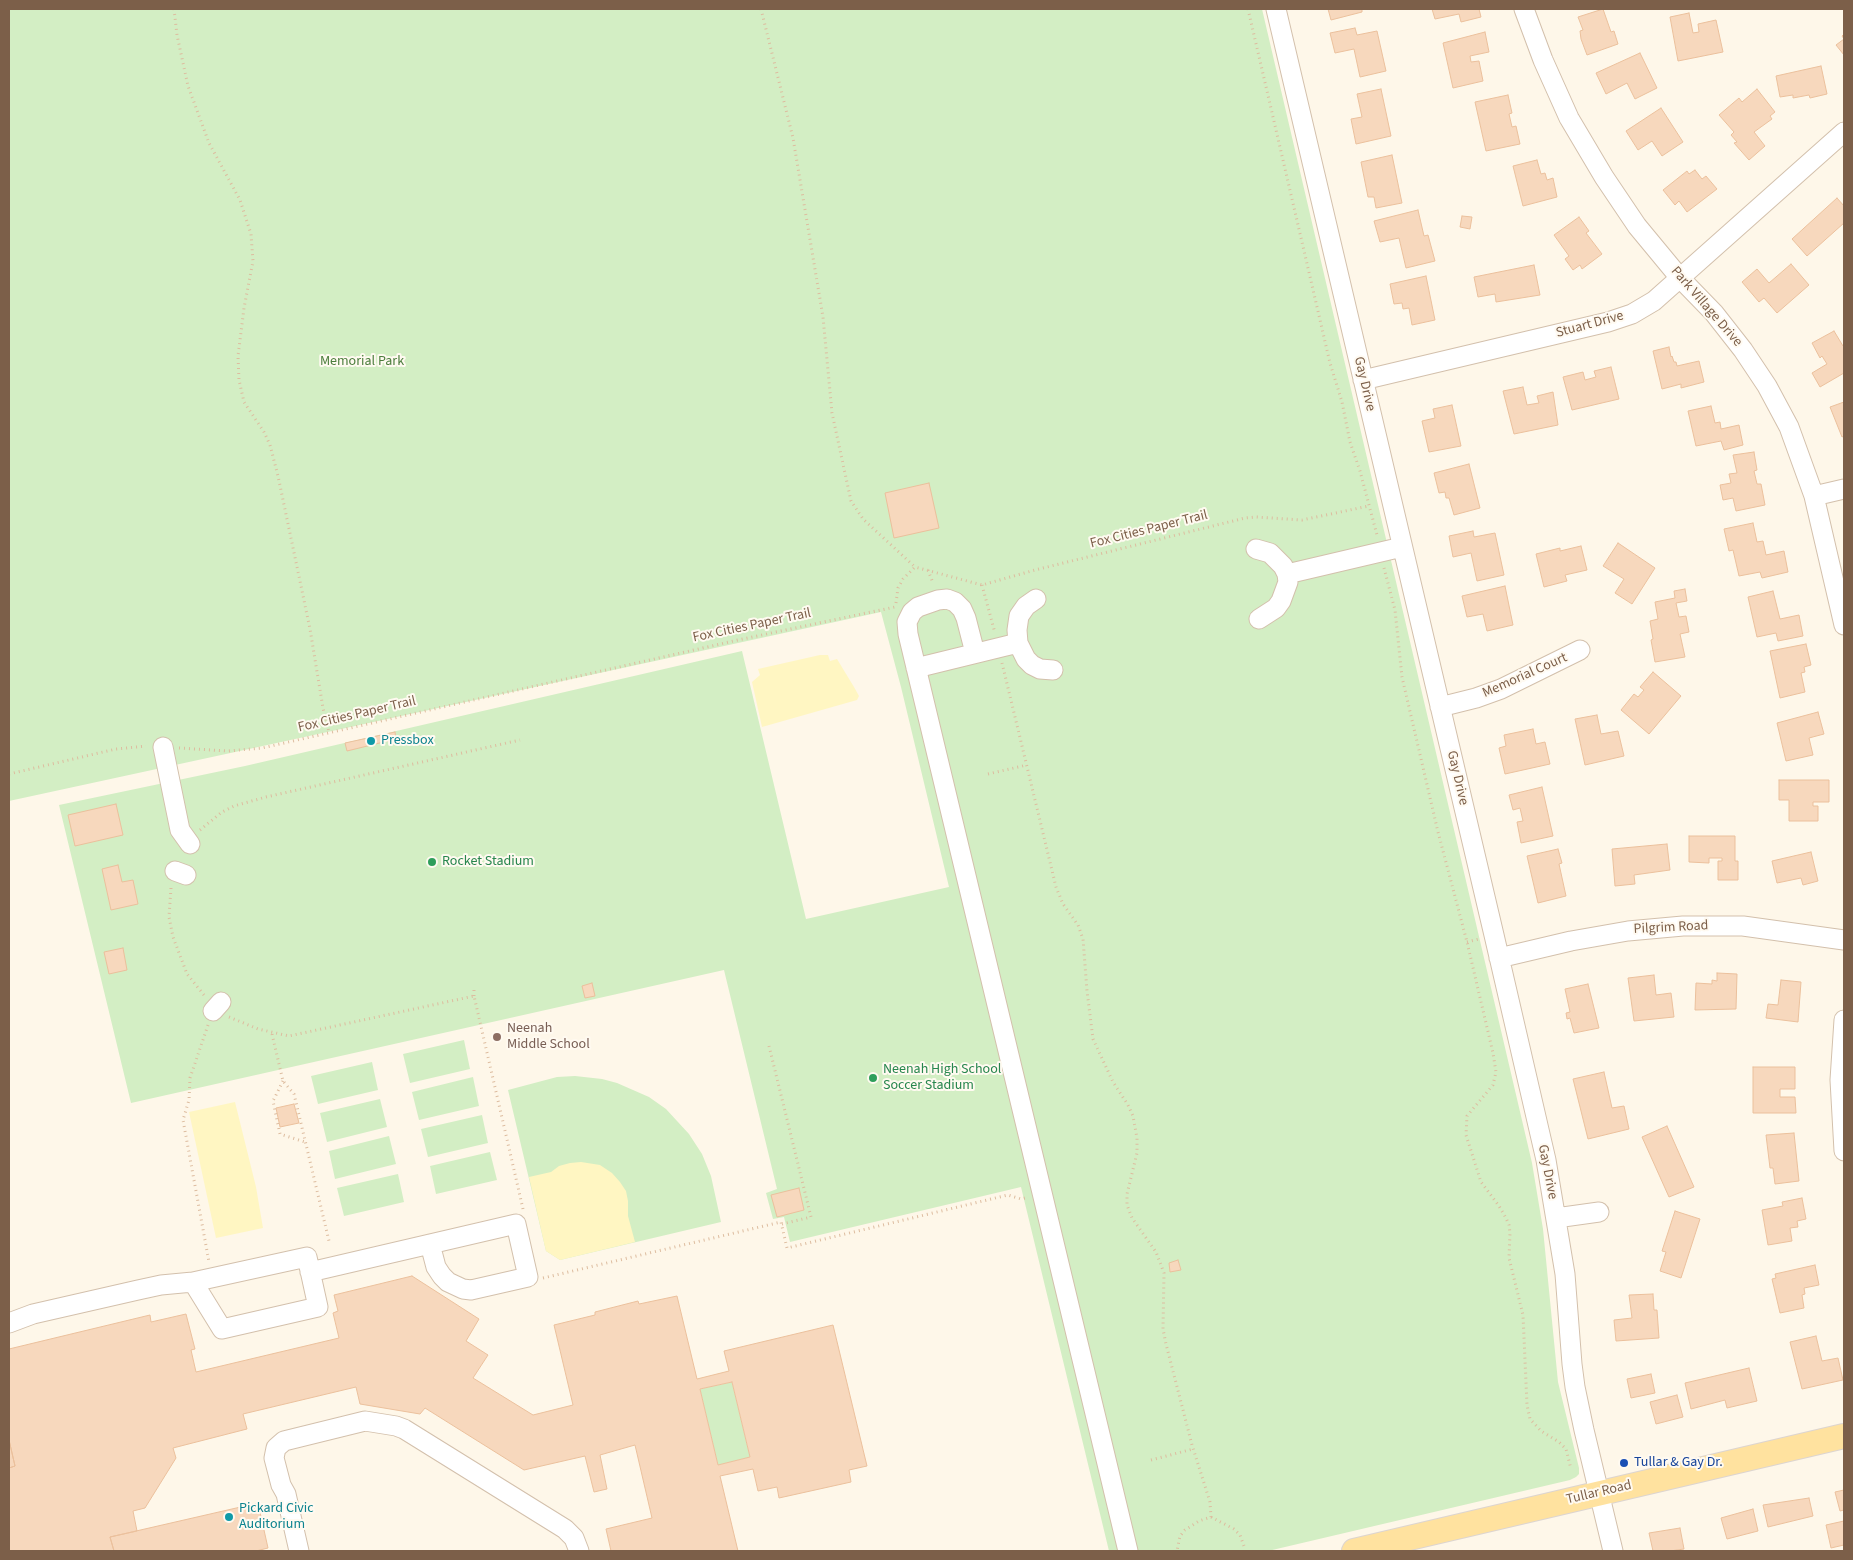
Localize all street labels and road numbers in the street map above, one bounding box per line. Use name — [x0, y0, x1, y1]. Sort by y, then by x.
street label: Park Village Drive — [1667, 263, 1745, 351]
street label: Stuart Drive — [1554, 308, 1626, 342]
street label: Gay Drive — [1350, 355, 1378, 413]
street label: Fox Cities Paper Trail — [1088, 507, 1210, 553]
street label: Fox Cities Paper Trail — [691, 605, 813, 647]
street label: Memorial Court — [1480, 650, 1570, 702]
street label: Fox Cities Paper Trail — [296, 693, 418, 737]
street label: Gay Drive — [1443, 749, 1471, 807]
street label: Pilgrim Road — [1633, 918, 1709, 938]
street label: Gay Drive — [1533, 1143, 1561, 1201]
street label: Tullar Road — [1565, 1477, 1633, 1509]

